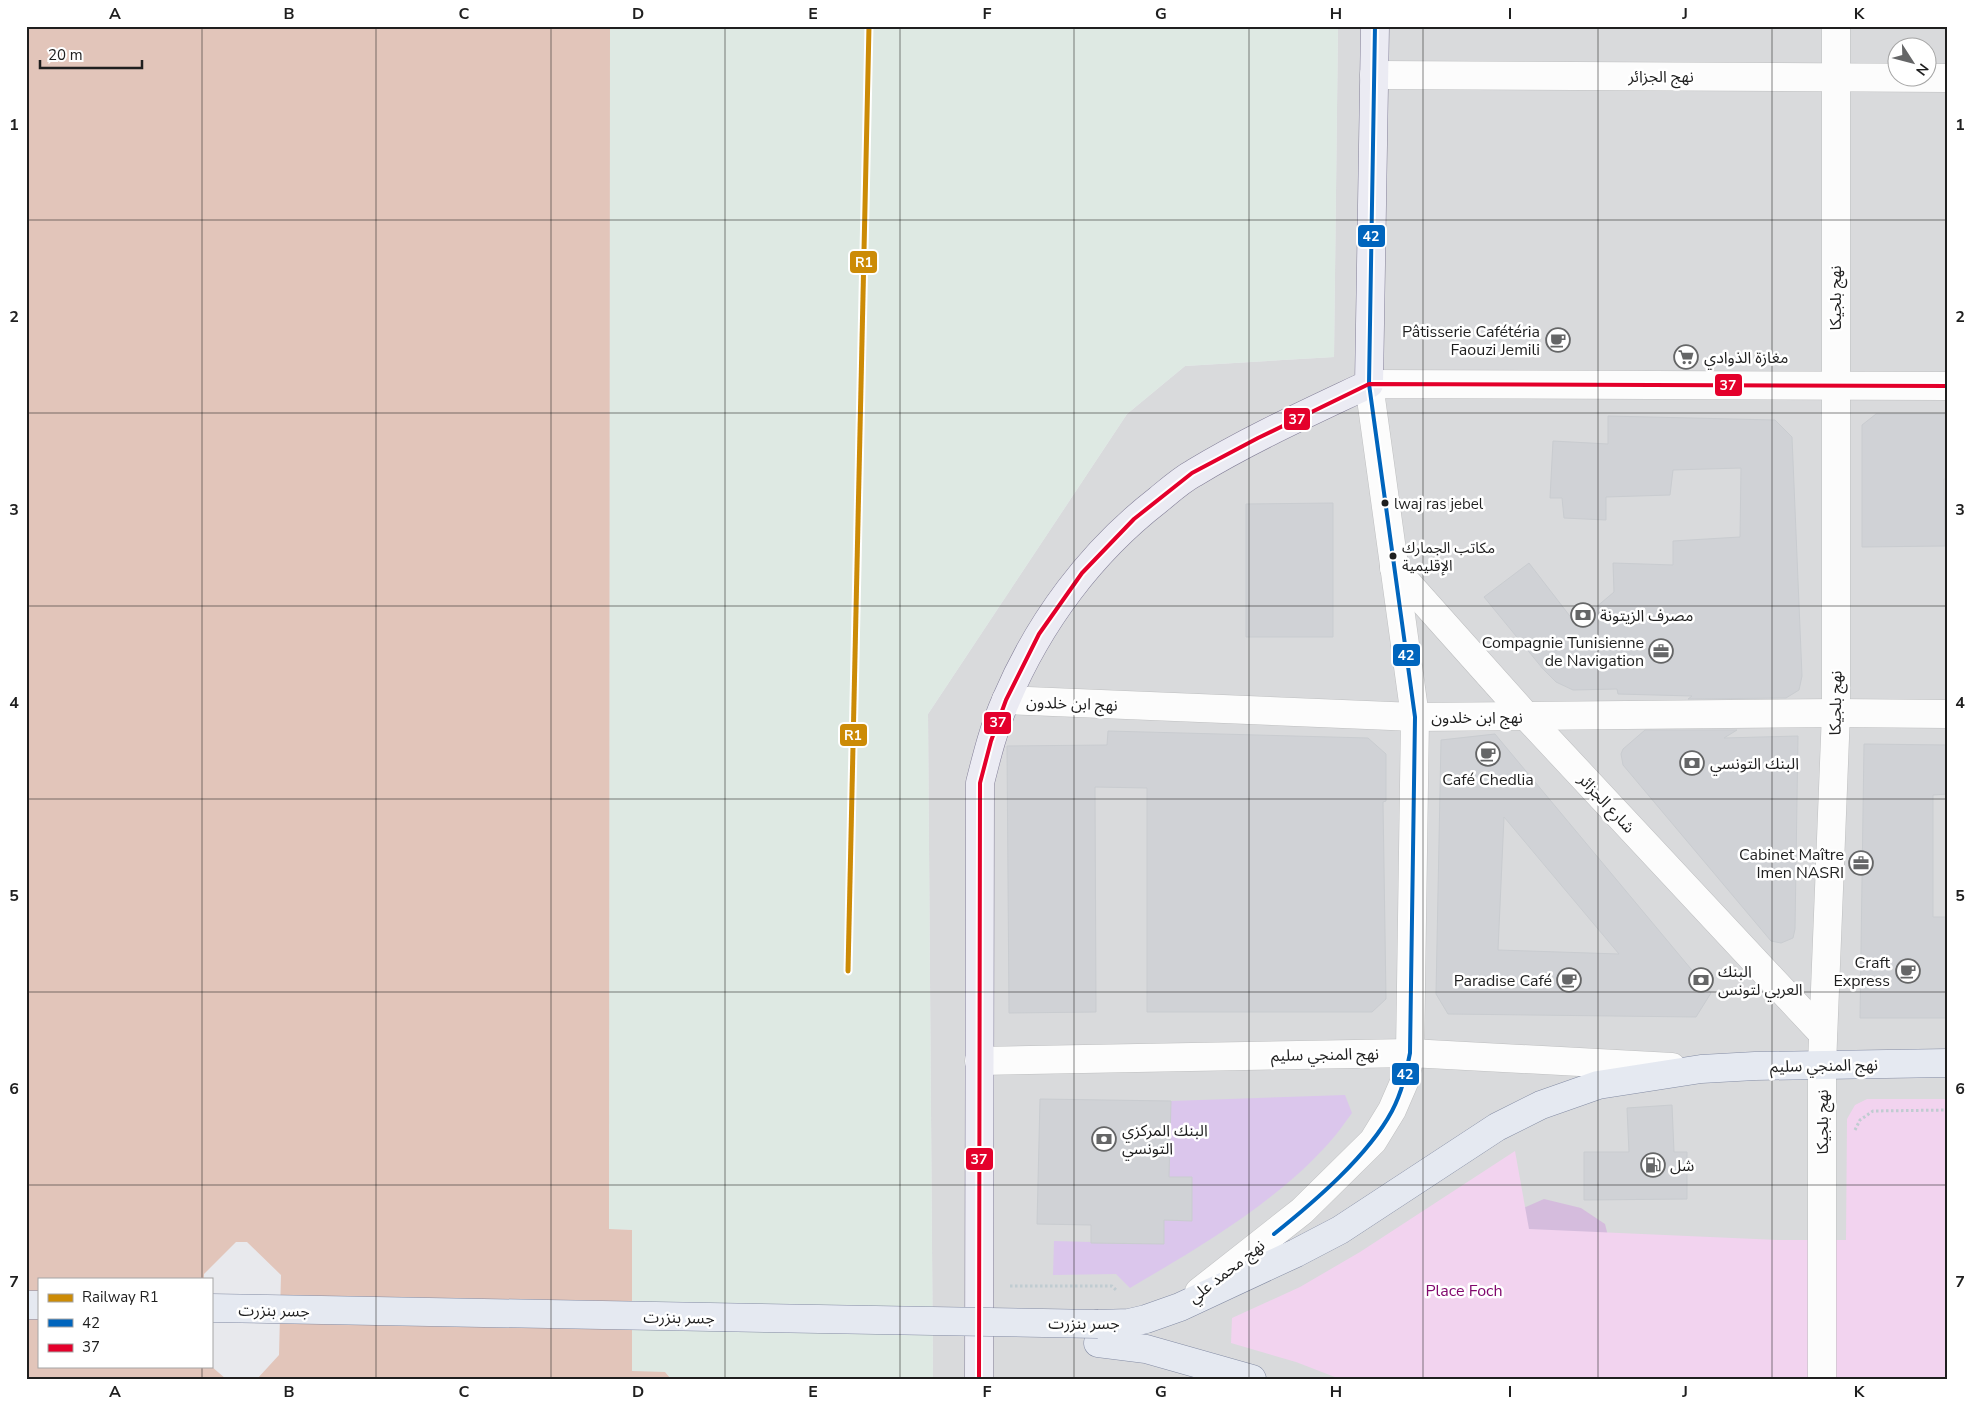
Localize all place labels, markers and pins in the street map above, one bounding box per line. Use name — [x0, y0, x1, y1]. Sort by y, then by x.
place label: Pâtisserie Cafétéria Faouzi Jemili — [1402, 321, 1540, 361]
cafe icon: Pâtisserie Cafétéria Faouzi Jemili — [1545, 327, 1571, 353]
supermarket icon: مغازة الذوادي — [1673, 344, 1699, 370]
place label: مغازة الذوادي — [1704, 347, 1788, 370]
place label: lwaj ras jebel — [1394, 494, 1484, 514]
marker: lwaj ras jebel — [1380, 498, 1390, 508]
place label: مكاتب الجمارك الإقليمية — [1402, 538, 1495, 576]
marker: مكاتب الجمارك الإقليمية — [1388, 551, 1398, 561]
bank icon: مصرف الزيتونة — [1570, 602, 1596, 628]
place label: مصرف الزيتونة — [1600, 605, 1694, 627]
place label: Compagnie Tunisienne de Navigation — [1482, 632, 1644, 672]
office icon: Compagnie Tunisienne de Navigation — [1648, 638, 1674, 664]
cafe icon: Café Chedlia — [1475, 741, 1501, 767]
bank icon: البنك التونسي — [1679, 750, 1705, 776]
place label: البنك التونسي — [1710, 753, 1799, 776]
place label: Café Chedlia — [1442, 769, 1534, 791]
place label: Cabinet Maître Imen NASRI — [1739, 844, 1844, 884]
office icon: Cabinet Maître Imen NASRI — [1848, 850, 1874, 876]
place label: Craft Express — [1833, 952, 1890, 992]
cafe icon: Craft Express — [1895, 958, 1921, 984]
place label: البنك العربي لتونس — [1718, 961, 1803, 1002]
cafe icon: Paradise Café — [1556, 967, 1582, 993]
bank icon: البنك العربي لتونس — [1688, 967, 1714, 993]
place label: Paradise Café — [1454, 970, 1552, 992]
place label: البنك المركزي التونسي — [1122, 1120, 1208, 1161]
bank icon: البنك المركزي التونسي — [1091, 1126, 1117, 1152]
fuel station icon: شل — [1640, 1152, 1666, 1178]
place label: شل — [1670, 1155, 1694, 1177]

